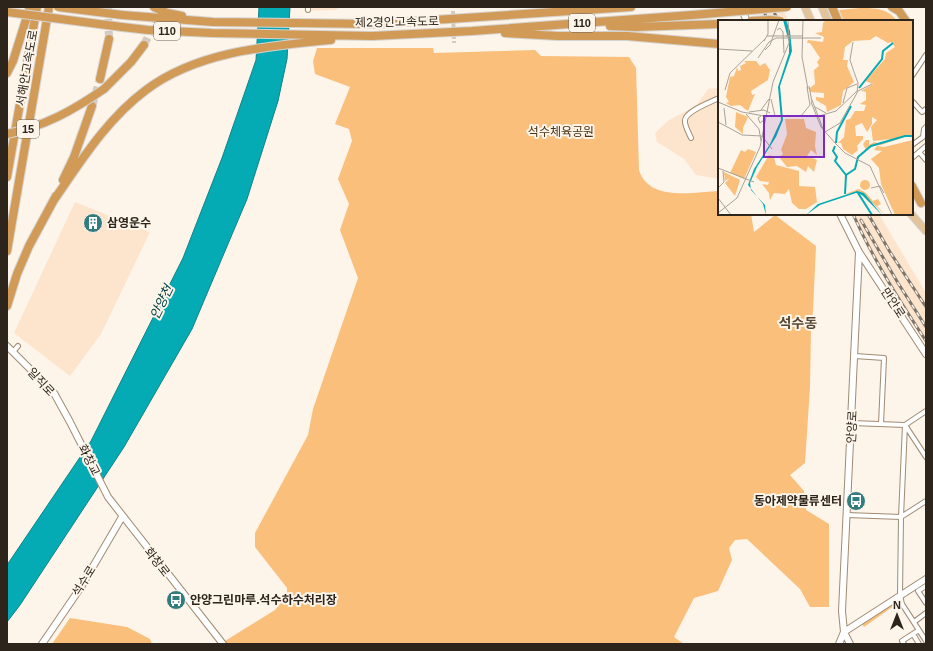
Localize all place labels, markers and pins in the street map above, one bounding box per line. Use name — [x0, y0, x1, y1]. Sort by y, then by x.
building icon: 삼영운수 — [82, 212, 104, 234]
place label: 삼영운수 — [107, 216, 151, 230]
bus stop icon: 동아제약물류센터 — [845, 490, 867, 512]
place label: 동아제약물류센터 — [754, 494, 842, 508]
bus stop icon: 안양그린마루.석수하수처리장 — [165, 589, 187, 611]
place label: 안양그린마루.석수하수처리장 — [190, 593, 337, 607]

